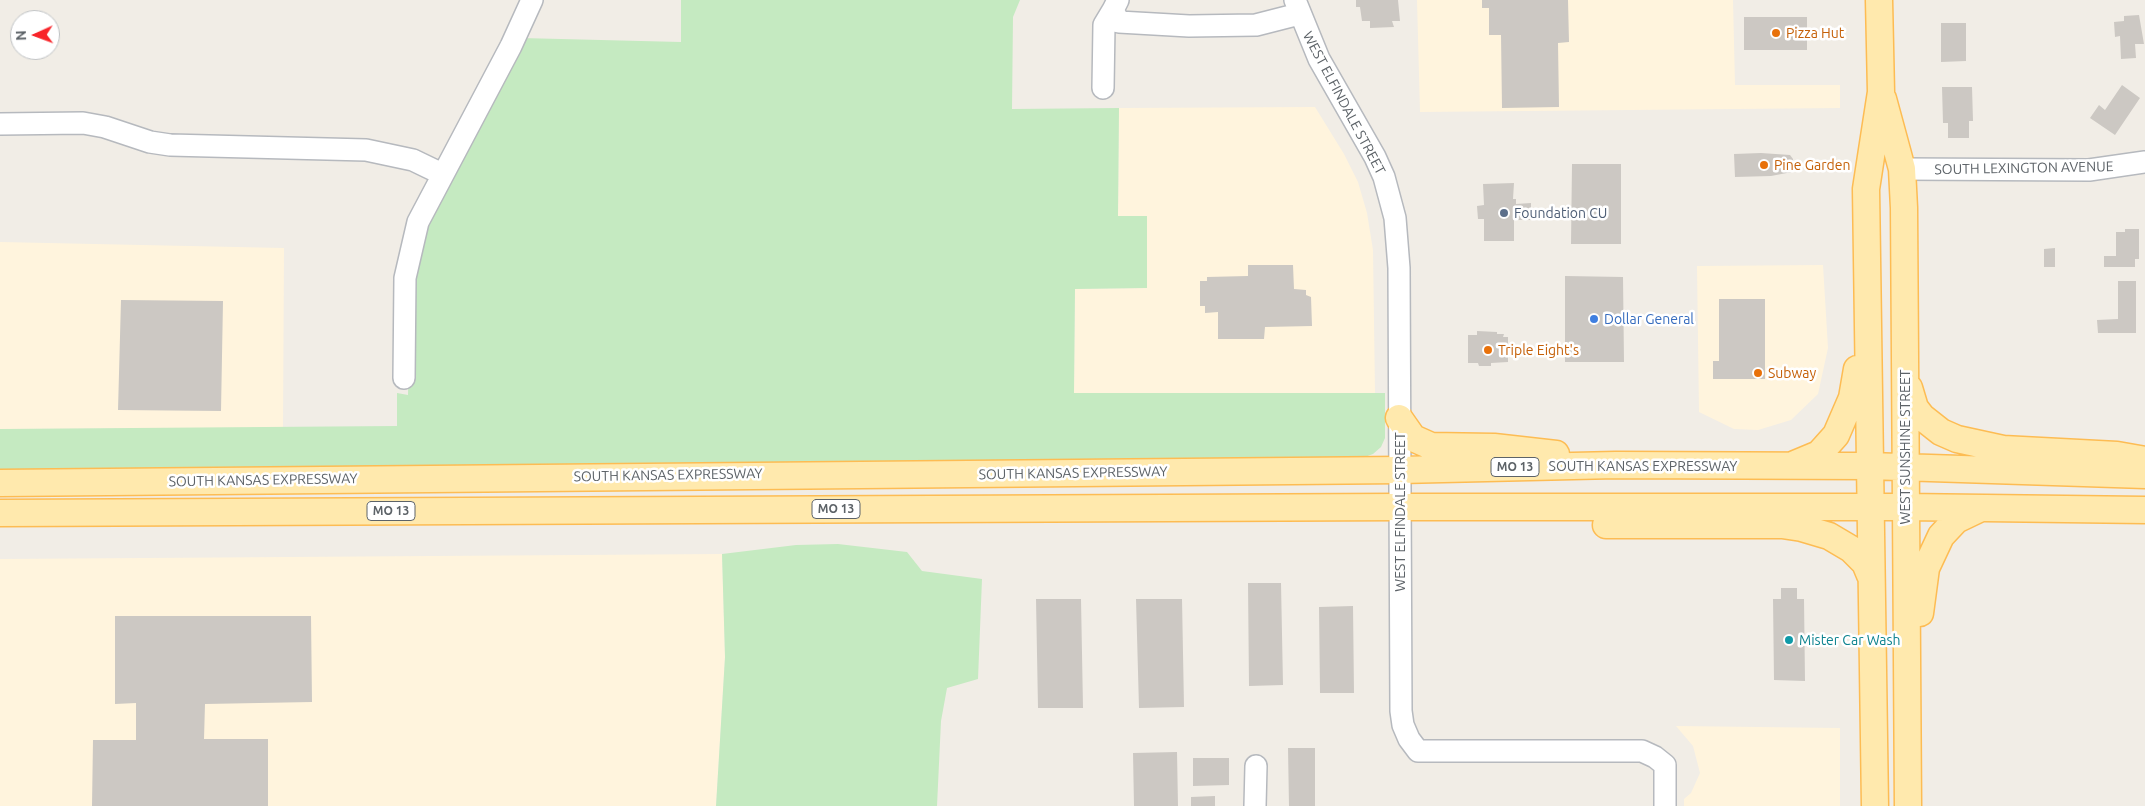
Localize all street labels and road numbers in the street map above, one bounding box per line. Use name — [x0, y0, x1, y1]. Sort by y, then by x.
street label: WEST ELFINDALE STREET — [1299, 29, 1389, 177]
street label: SOUTH LEXINGTON AVENUE — [1934, 158, 2114, 178]
street label: WEST SUNSHINE STREET — [1897, 369, 1913, 525]
street label: WEST ELFINDALE STREET — [1392, 432, 1408, 592]
road number: MO 13 — [1491, 458, 1539, 477]
street label: SOUTH KANSAS EXPRESSWAY — [1549, 458, 1737, 474]
street label: SOUTH KANSAS EXPRESSWAY — [978, 463, 1168, 483]
street label: SOUTH KANSAS EXPRESSWAY — [573, 465, 763, 485]
street label: SOUTH KANSAS EXPRESSWAY — [168, 470, 358, 490]
road number: MO 13 — [812, 499, 860, 518]
road number: MO 13 — [367, 502, 415, 520]

